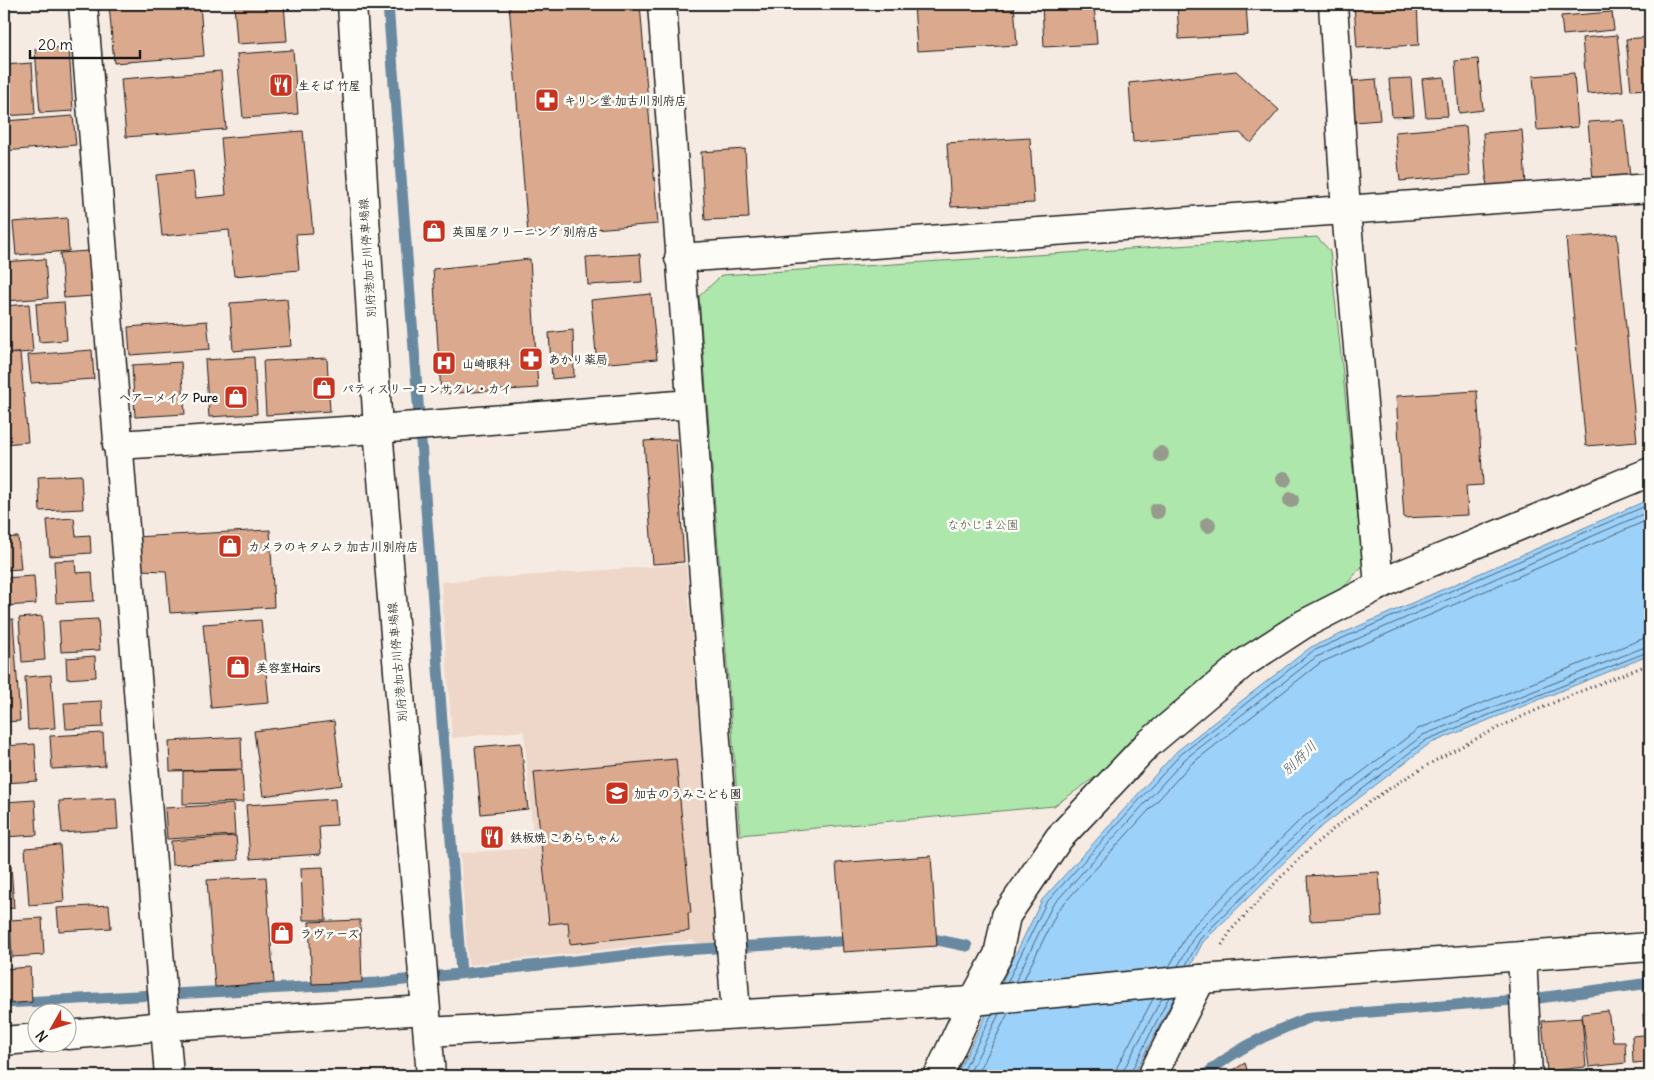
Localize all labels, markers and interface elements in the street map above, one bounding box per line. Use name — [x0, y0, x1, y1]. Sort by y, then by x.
scale bar — [30, 28, 140, 60]
text: 20 m — [38, 35, 73, 54]
restaurant icon: 生そば 竹屋 — [268, 72, 294, 98]
place label: 生そば 竹屋 — [298, 78, 361, 93]
pharmacy icon: キリン堂 加古川別府店 — [534, 87, 560, 113]
place label: キリン堂 加古川別府店 — [564, 93, 687, 108]
street label: 別府港加古川停車場線 — [355, 198, 379, 318]
shop icon: 英国屋クリーニング 別府店 — [421, 218, 447, 244]
place label: 英国屋クリーニング 別府店 — [452, 224, 599, 239]
pharmacy icon: あかり薬局 — [518, 346, 544, 372]
hospital icon: 山崎眼科 — [431, 350, 457, 376]
place label: あかり薬局 — [548, 352, 608, 367]
place label: 山崎眼科 — [462, 356, 510, 371]
shop icon: パティスリー コンサクレ・カイ — [311, 375, 337, 401]
place label: パティスリー コンサクレ・カイ — [342, 381, 512, 396]
shop icon: ヘアーメイク Pure — [223, 384, 249, 410]
place label: ヘアーメイク Pure — [119, 390, 219, 405]
park label: なかじま公園 — [947, 517, 1019, 532]
shop icon: カメラのキタムラ 加古川別府店 — [217, 533, 243, 559]
place label: カメラのキタムラ 加古川別府店 — [248, 539, 419, 554]
street label: 別府港加古川停車場線 — [384, 602, 410, 722]
shop icon: 美容室Hairs — [225, 654, 251, 680]
place label: 美容室Hairs — [256, 660, 321, 675]
water label: 別府川 — [1278, 737, 1320, 779]
school or university icon: 加古のうみこども園 — [604, 780, 630, 806]
place label: 加古のうみこども園 — [634, 786, 742, 801]
restaurant icon: 鉄板焼 こあらちゃん — [479, 824, 505, 850]
place label: 鉄板焼 こあらちゃん — [510, 830, 620, 845]
shop icon: ラヴァーズ — [269, 920, 295, 946]
place label: ラヴァーズ — [300, 926, 359, 941]
north arrow — [28, 1002, 78, 1052]
text: N — [32, 1027, 52, 1046]

